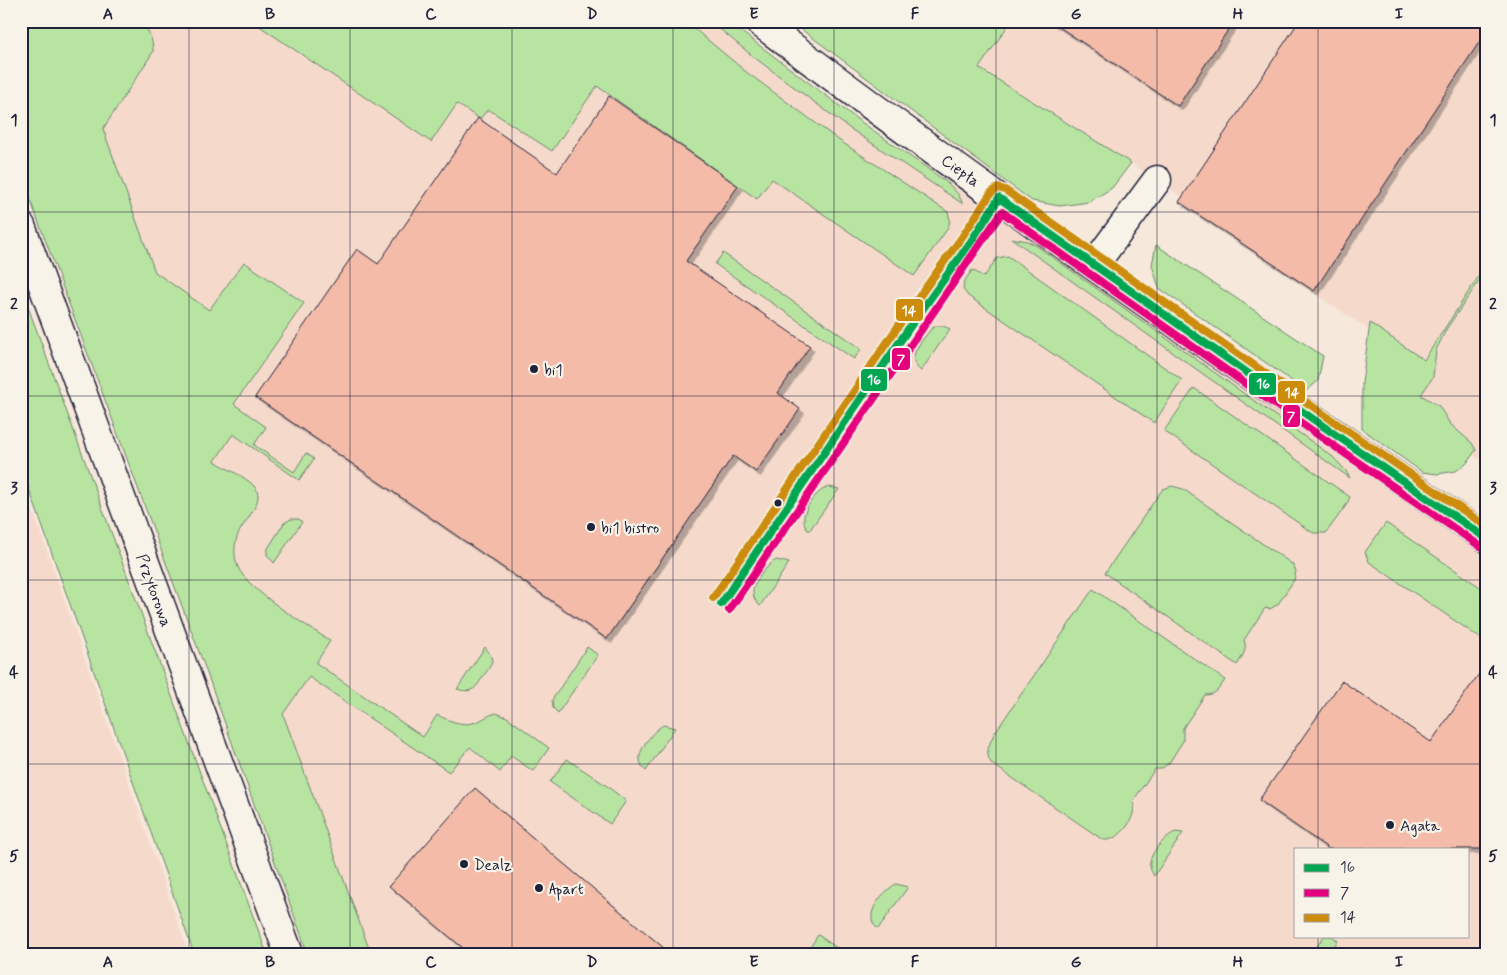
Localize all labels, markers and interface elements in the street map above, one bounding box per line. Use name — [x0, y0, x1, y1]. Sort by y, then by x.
text: A — [103, 4, 113, 25]
text: B — [265, 4, 275, 25]
text: C — [425, 4, 437, 25]
text: D — [586, 4, 598, 25]
text: E — [749, 4, 759, 25]
text: F — [911, 4, 920, 25]
text: G — [1071, 4, 1082, 25]
text: H — [1233, 4, 1244, 25]
text: I — [1395, 4, 1404, 25]
text: 1 — [10, 110, 18, 131]
text: 1 — [1489, 110, 1497, 131]
street label: Ciepła — [937, 150, 984, 192]
text: 2 — [10, 294, 18, 315]
text: 2 — [1489, 294, 1497, 315]
line badge: 14 — [895, 298, 924, 322]
text: 14 — [902, 302, 917, 320]
line badge: 7 — [891, 347, 911, 371]
text: 7 — [897, 351, 906, 369]
place label: bi1 — [544, 360, 563, 381]
marker: bi1 — [528, 363, 540, 375]
line badge: 16 — [860, 368, 888, 392]
text: 16 — [867, 371, 881, 389]
line badge: 16 — [1248, 372, 1277, 396]
text: 16 — [1256, 375, 1270, 393]
line badge: 14 — [1277, 380, 1306, 404]
text: 14 — [1285, 384, 1300, 402]
line badge: 7 — [1282, 404, 1301, 428]
text: 7 — [1287, 408, 1296, 426]
text: 3 — [10, 478, 18, 499]
text: 3 — [1489, 478, 1497, 499]
unlabelled marker — [773, 498, 783, 508]
place label: bi1 bistro — [601, 518, 660, 539]
marker: bi1 bistro — [585, 521, 597, 533]
street label: Przytorowa — [131, 551, 177, 630]
text: 4 — [9, 662, 19, 683]
text: 4 — [1488, 662, 1498, 683]
place label: Agata — [1400, 816, 1440, 837]
marker: Agata — [1384, 819, 1396, 831]
text: 5 — [9, 846, 19, 867]
text: 5 — [1488, 846, 1498, 867]
legend — [1294, 848, 1470, 938]
place label: Dealz — [474, 855, 512, 876]
marker: Dealz — [458, 858, 470, 870]
text: 16 — [1340, 858, 1355, 878]
place label: Apart — [549, 879, 584, 901]
marker: Apart — [533, 882, 545, 894]
text: 7 — [1340, 884, 1349, 904]
text: 14 — [1340, 908, 1356, 928]
text: A — [103, 952, 113, 973]
text: B — [265, 952, 275, 973]
text: C — [425, 952, 437, 973]
text: D — [586, 952, 598, 973]
text: E — [749, 952, 759, 973]
text: F — [911, 952, 920, 973]
text: G — [1071, 952, 1082, 973]
text: H — [1233, 952, 1244, 973]
text: I — [1395, 952, 1404, 973]

